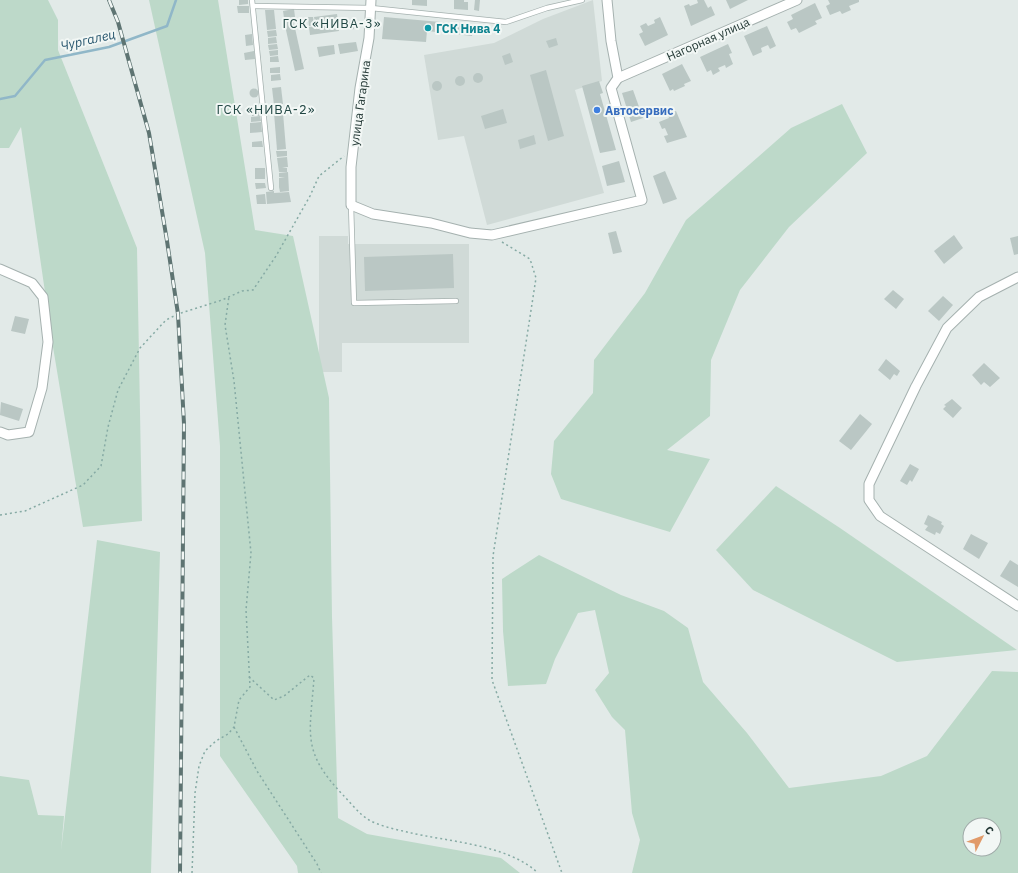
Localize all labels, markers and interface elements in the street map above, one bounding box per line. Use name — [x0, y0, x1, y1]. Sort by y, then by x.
street label: Нагорная улица — [664, 14, 752, 64]
district label: ГСК «НИВА-3» — [283, 15, 381, 32]
place label: ГСК Нива 4 — [436, 21, 500, 36]
marker: ГСК Нива 4 — [423, 23, 433, 33]
water label: Чургалец — [59, 25, 117, 55]
street label: улица Гагарина — [347, 59, 374, 147]
district label: ГСК «НИВА-2» — [217, 101, 315, 118]
place label: Автосервис — [605, 103, 673, 118]
marker: Автосервис — [592, 105, 602, 115]
north arrow — [962, 817, 1002, 857]
text: С — [982, 823, 997, 838]

